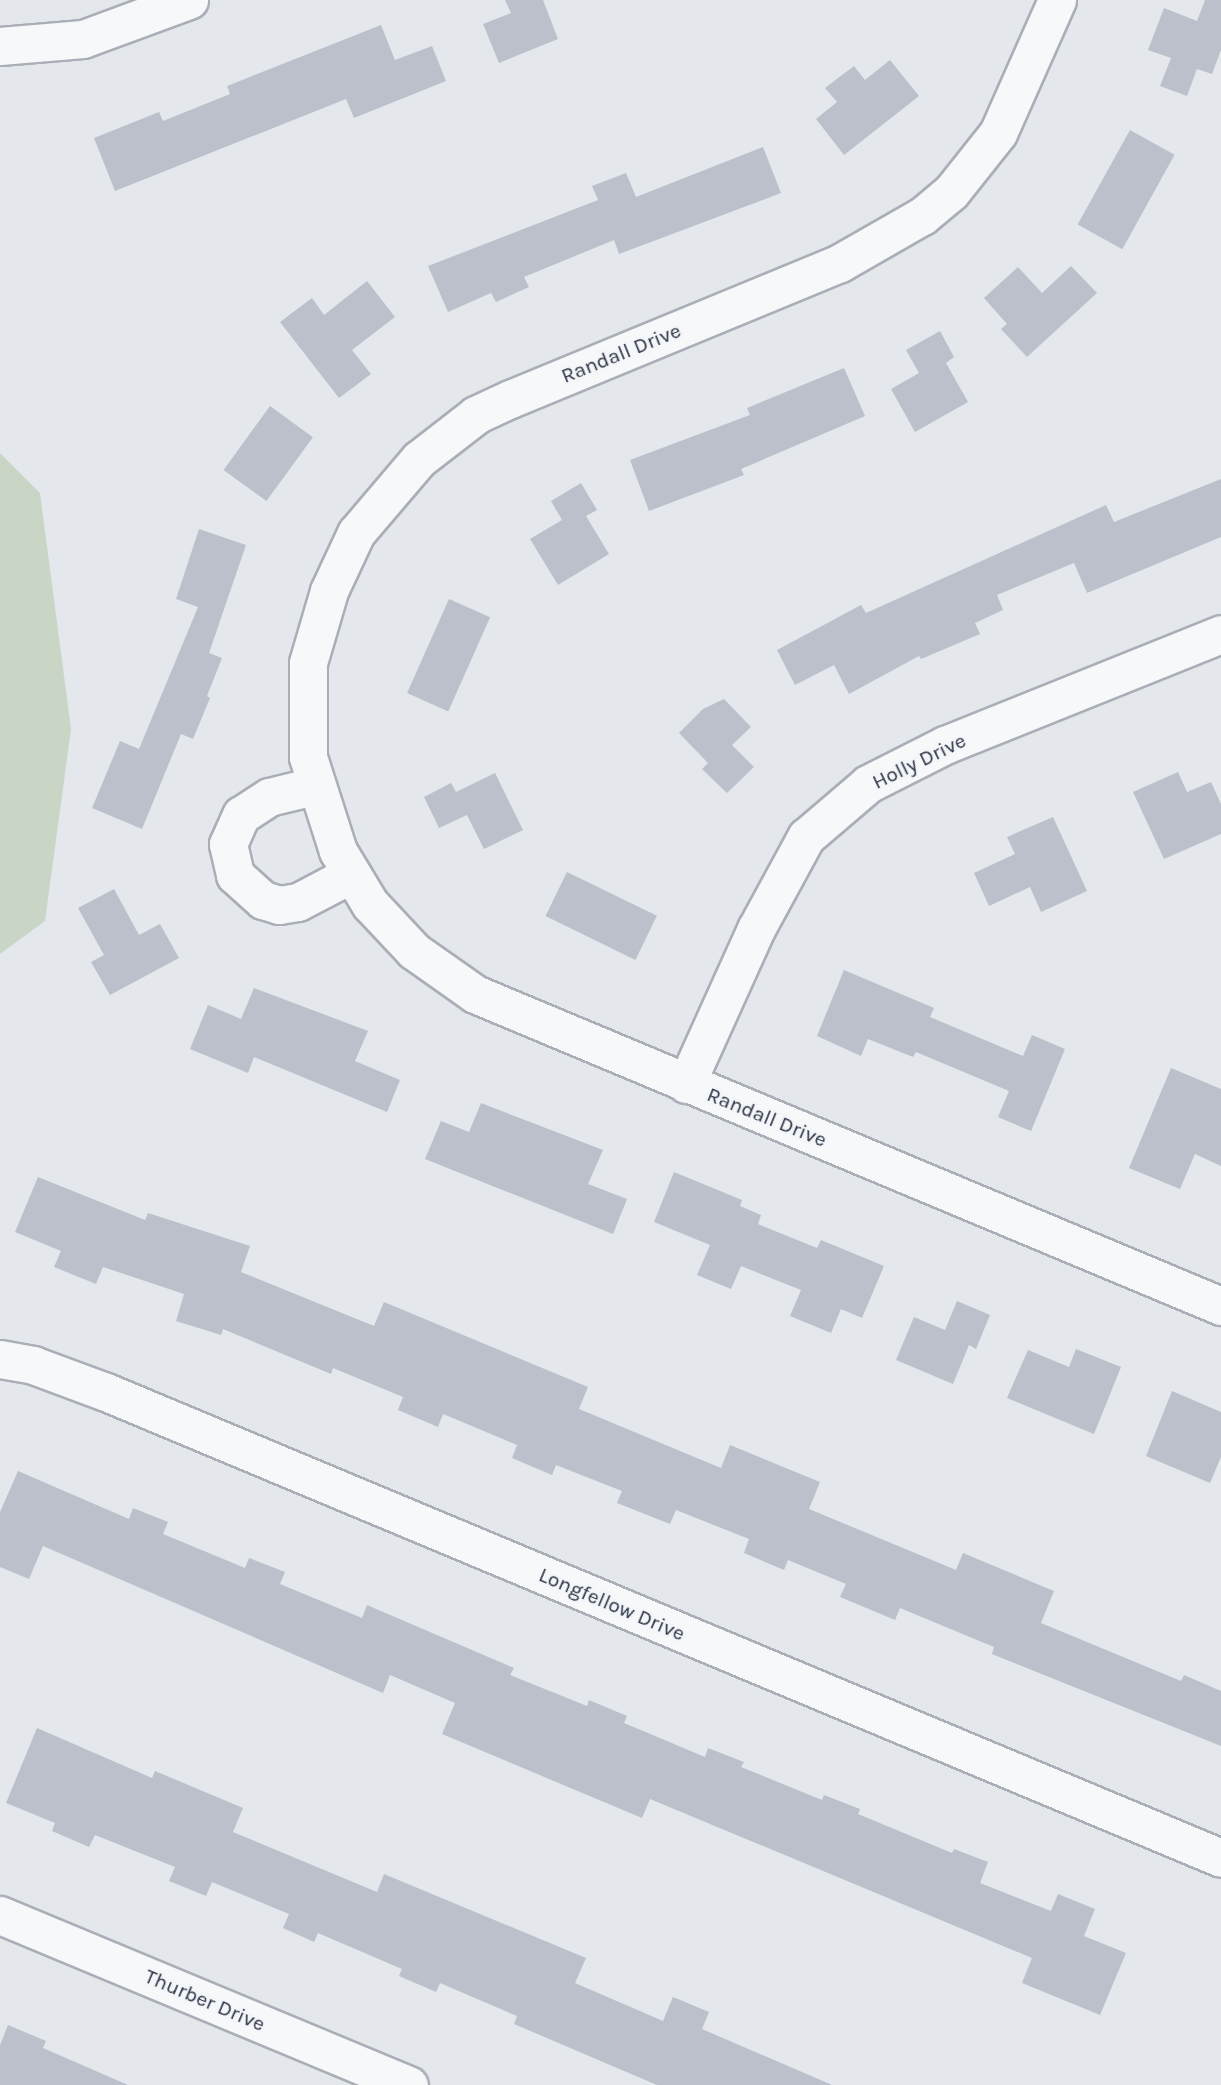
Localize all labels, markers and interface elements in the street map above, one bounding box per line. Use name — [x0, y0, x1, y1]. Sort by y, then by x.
street label: Randall Drive — [557, 318, 685, 388]
street label: Holly Drive — [868, 728, 970, 794]
street label: Randall Drive — [703, 1082, 831, 1152]
street label: Longfellow Drive — [535, 1562, 689, 1646]
street label: Thurber Drive — [141, 1963, 269, 2037]

